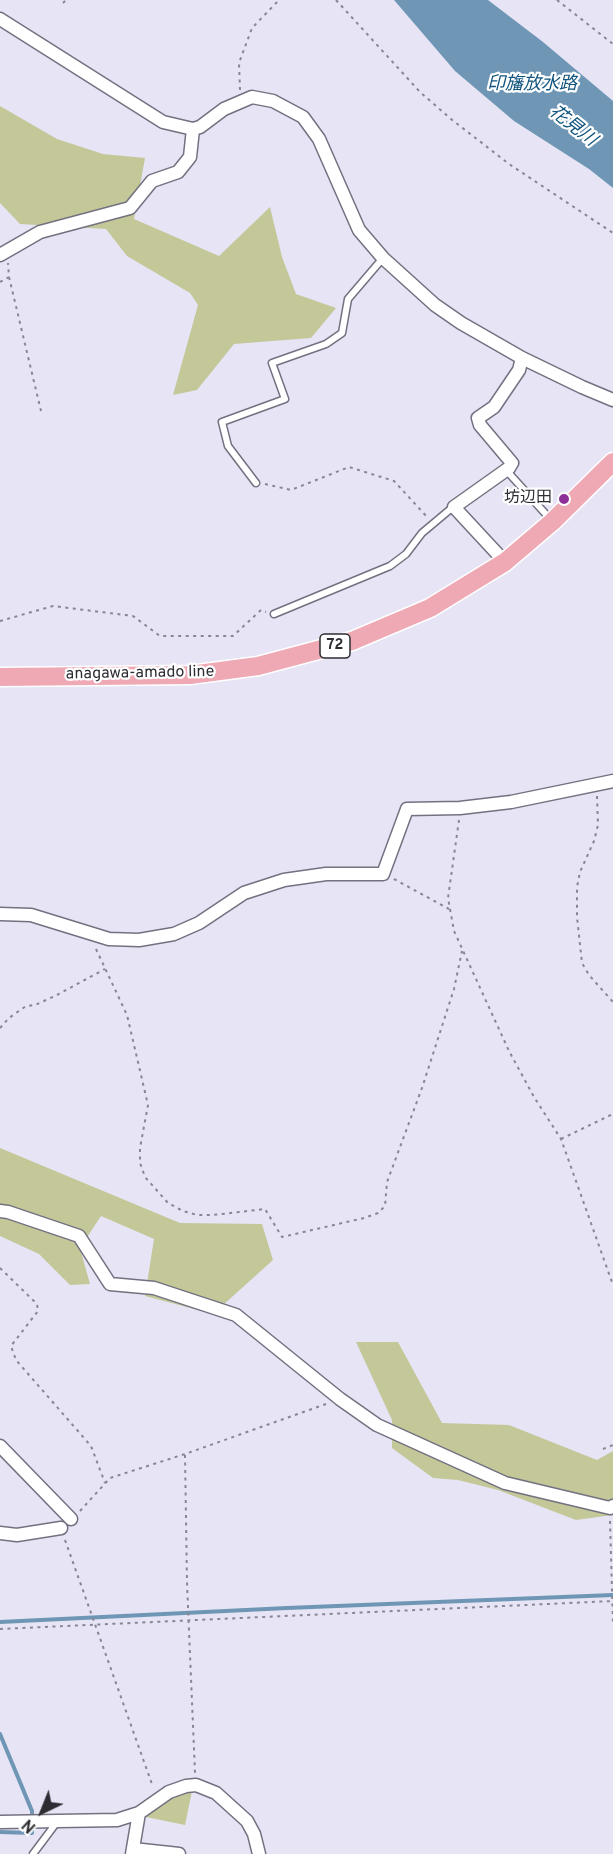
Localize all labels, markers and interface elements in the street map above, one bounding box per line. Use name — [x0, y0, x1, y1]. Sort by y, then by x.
water label: 印旛放水路 — [487, 74, 577, 96]
water label: 花見川 — [544, 102, 600, 152]
place label: 坊辺田 — [504, 489, 552, 509]
marker: 坊辺田 — [557, 492, 571, 506]
road number: 72 — [320, 634, 350, 658]
street label: anagawa-amado line — [66, 663, 214, 685]
north arrow — [12, 1782, 72, 1842]
text: N — [19, 1814, 41, 1836]

